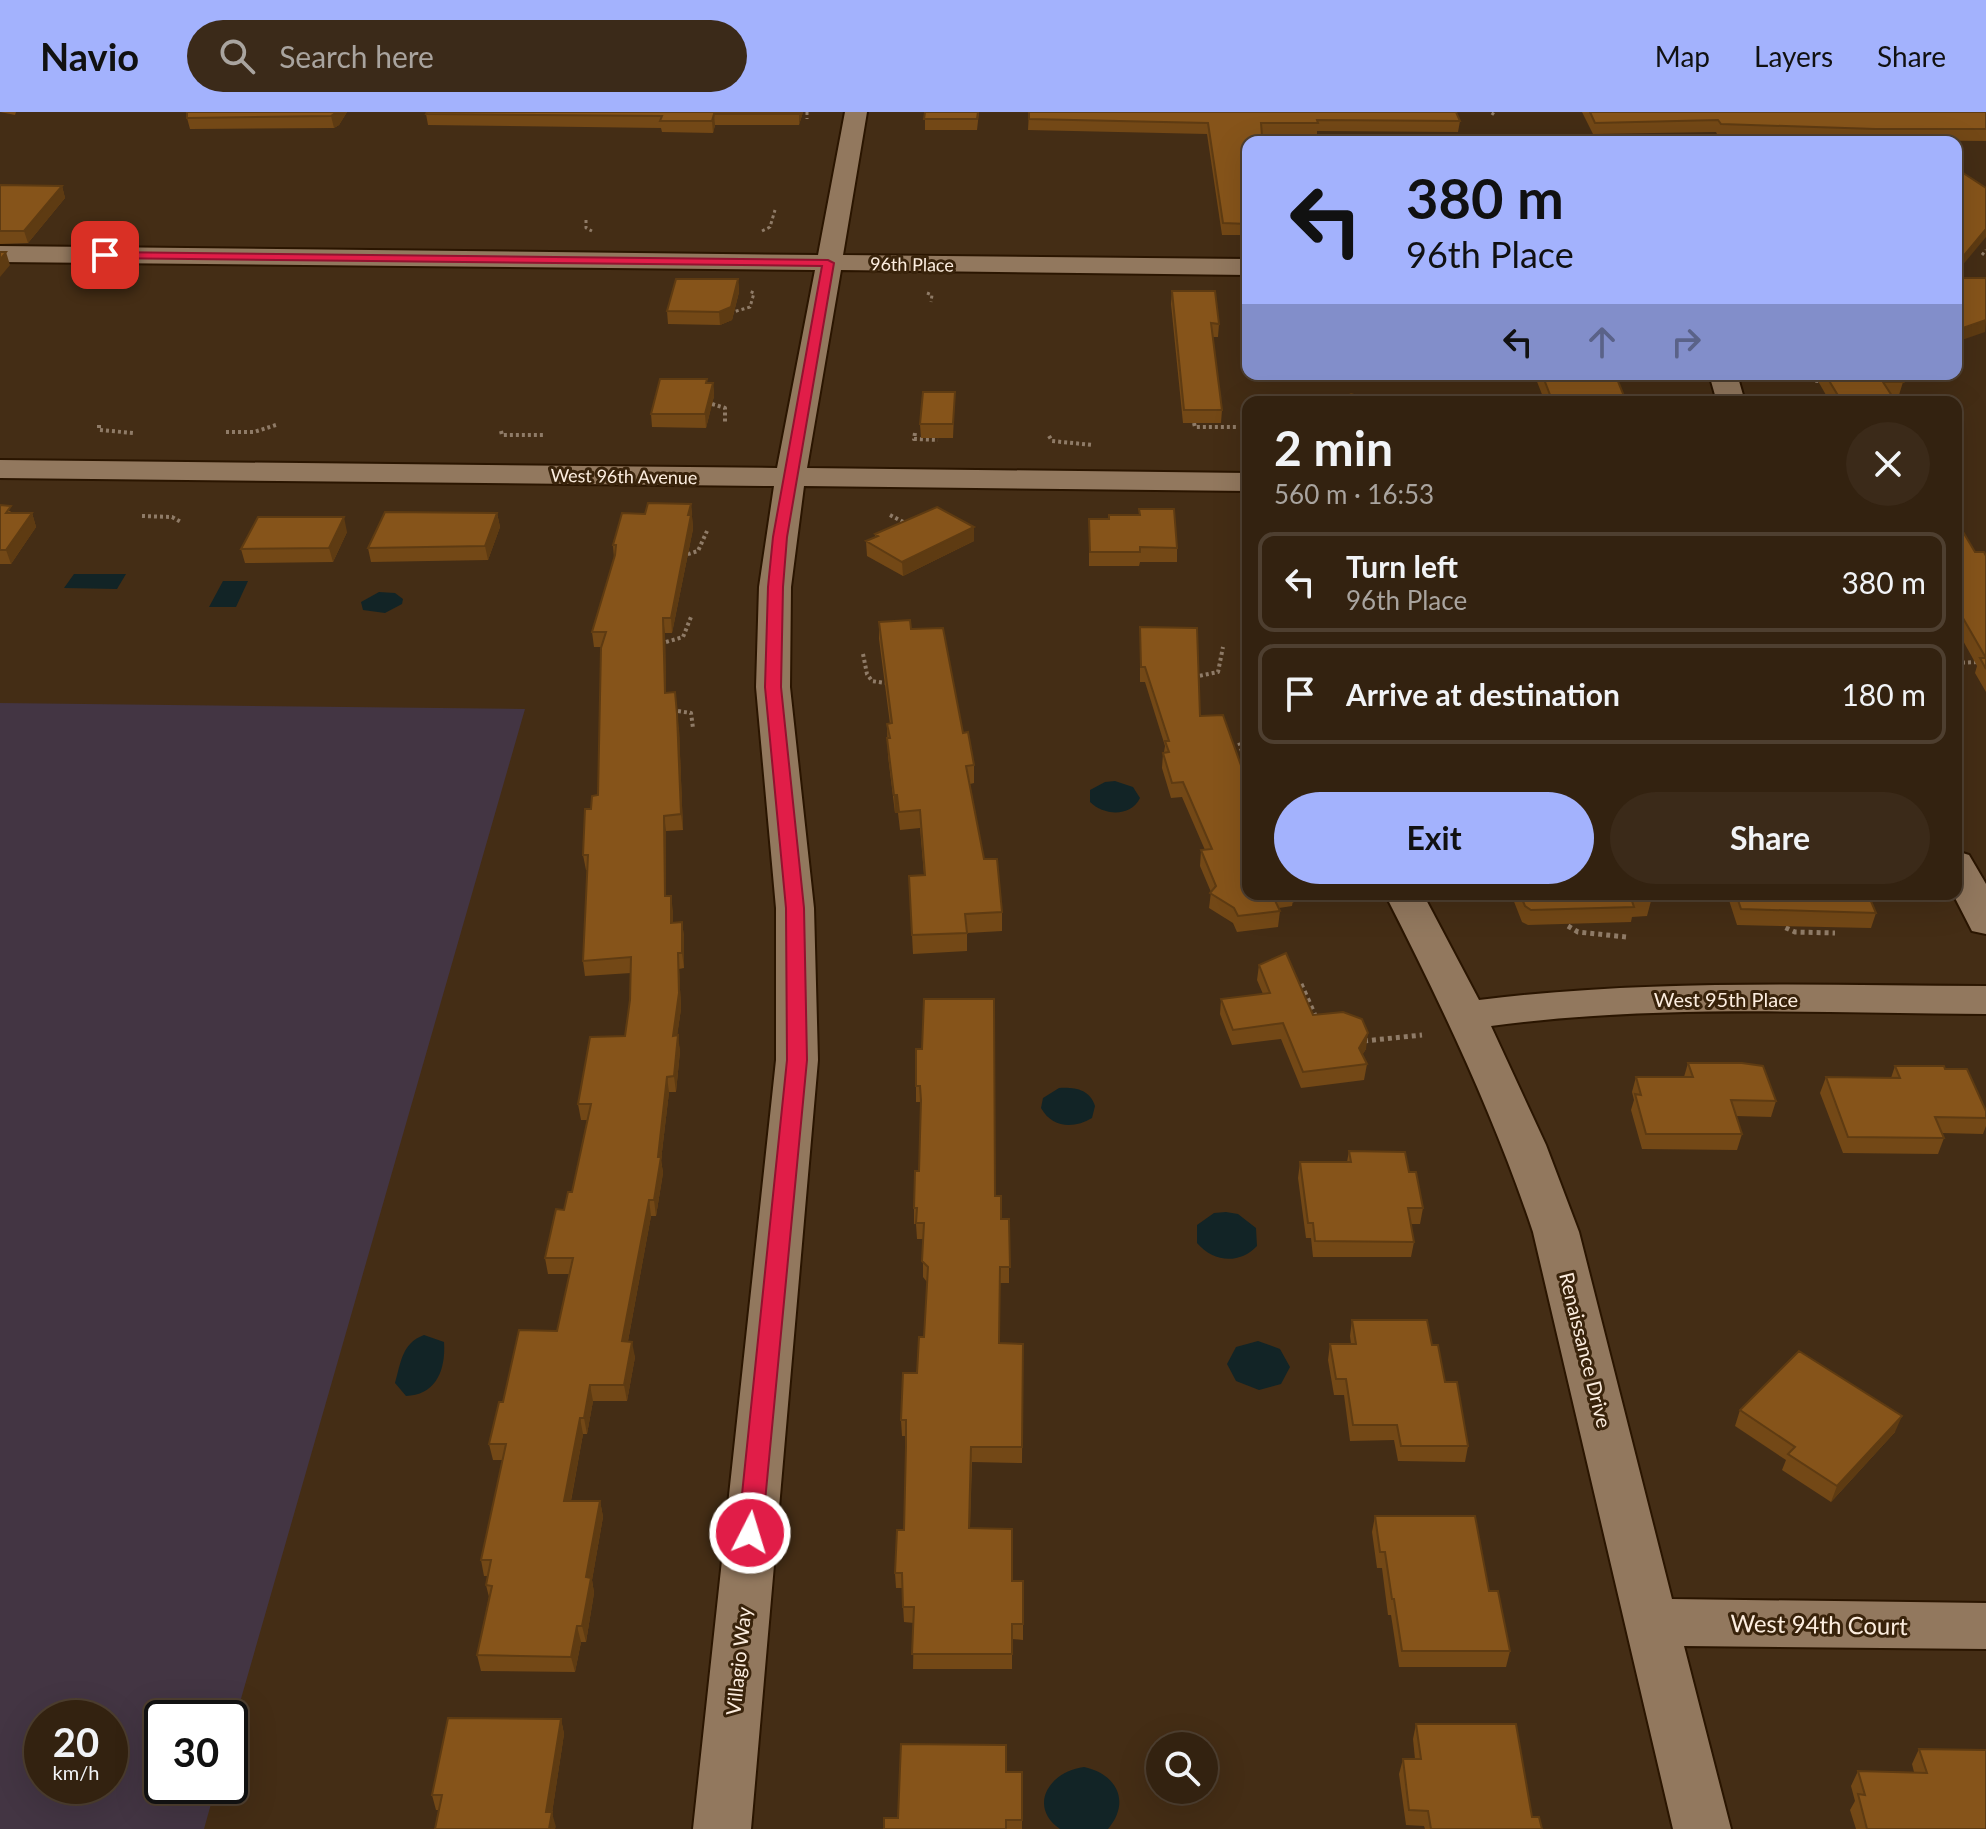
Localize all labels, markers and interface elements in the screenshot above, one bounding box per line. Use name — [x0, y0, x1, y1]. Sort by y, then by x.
search box — [187, 20, 747, 92]
text: Navio — [40, 33, 139, 79]
icon: search — [215, 34, 259, 78]
text: Search here — [279, 38, 434, 74]
text: Map — [1655, 39, 1710, 73]
text: Layers — [1754, 39, 1833, 73]
text: Share — [1877, 39, 1946, 73]
text: 380 m — [1406, 164, 1564, 231]
icon: left — [1274, 168, 1378, 272]
pin — [71, 221, 139, 289]
text: 96th Place — [1406, 232, 1574, 276]
icon: arrive — [83, 233, 127, 277]
street label: 96th Place — [870, 252, 954, 276]
icon: left — [1496, 320, 1540, 364]
icon: ahead — [1580, 320, 1624, 364]
icon: right — [1664, 320, 1708, 364]
text: 2 min — [1274, 419, 1393, 476]
button: close — [1846, 422, 1930, 506]
street label: West 96th Avenue — [550, 464, 698, 488]
text: 560 m · 16:53 — [1274, 478, 1434, 510]
text: Turn left — [1346, 548, 1458, 584]
icon: left — [1278, 560, 1322, 604]
text: 380 m — [1841, 564, 1926, 600]
text: 96th Place — [1346, 584, 1467, 616]
icon: arrive — [1278, 672, 1322, 716]
text: Arrive at destination — [1346, 676, 1620, 712]
text: 180 m — [1841, 676, 1926, 712]
button: Exit — [1274, 792, 1594, 884]
button: Share — [1610, 792, 1930, 884]
street label: West 95th Place — [1654, 987, 1798, 1011]
street label: Renaissance Drive — [1555, 1270, 1617, 1430]
position arrow — [708, 1491, 792, 1575]
street label: Villagio Way — [720, 1605, 756, 1716]
street label: West 94th Court — [1730, 1608, 1908, 1640]
speed limit sign: 30 — [144, 1700, 248, 1804]
text: 20 — [53, 1718, 99, 1766]
map controls — [1146, 1732, 1218, 1804]
button: search — [1146, 1732, 1218, 1804]
text: km/h — [53, 1760, 99, 1784]

